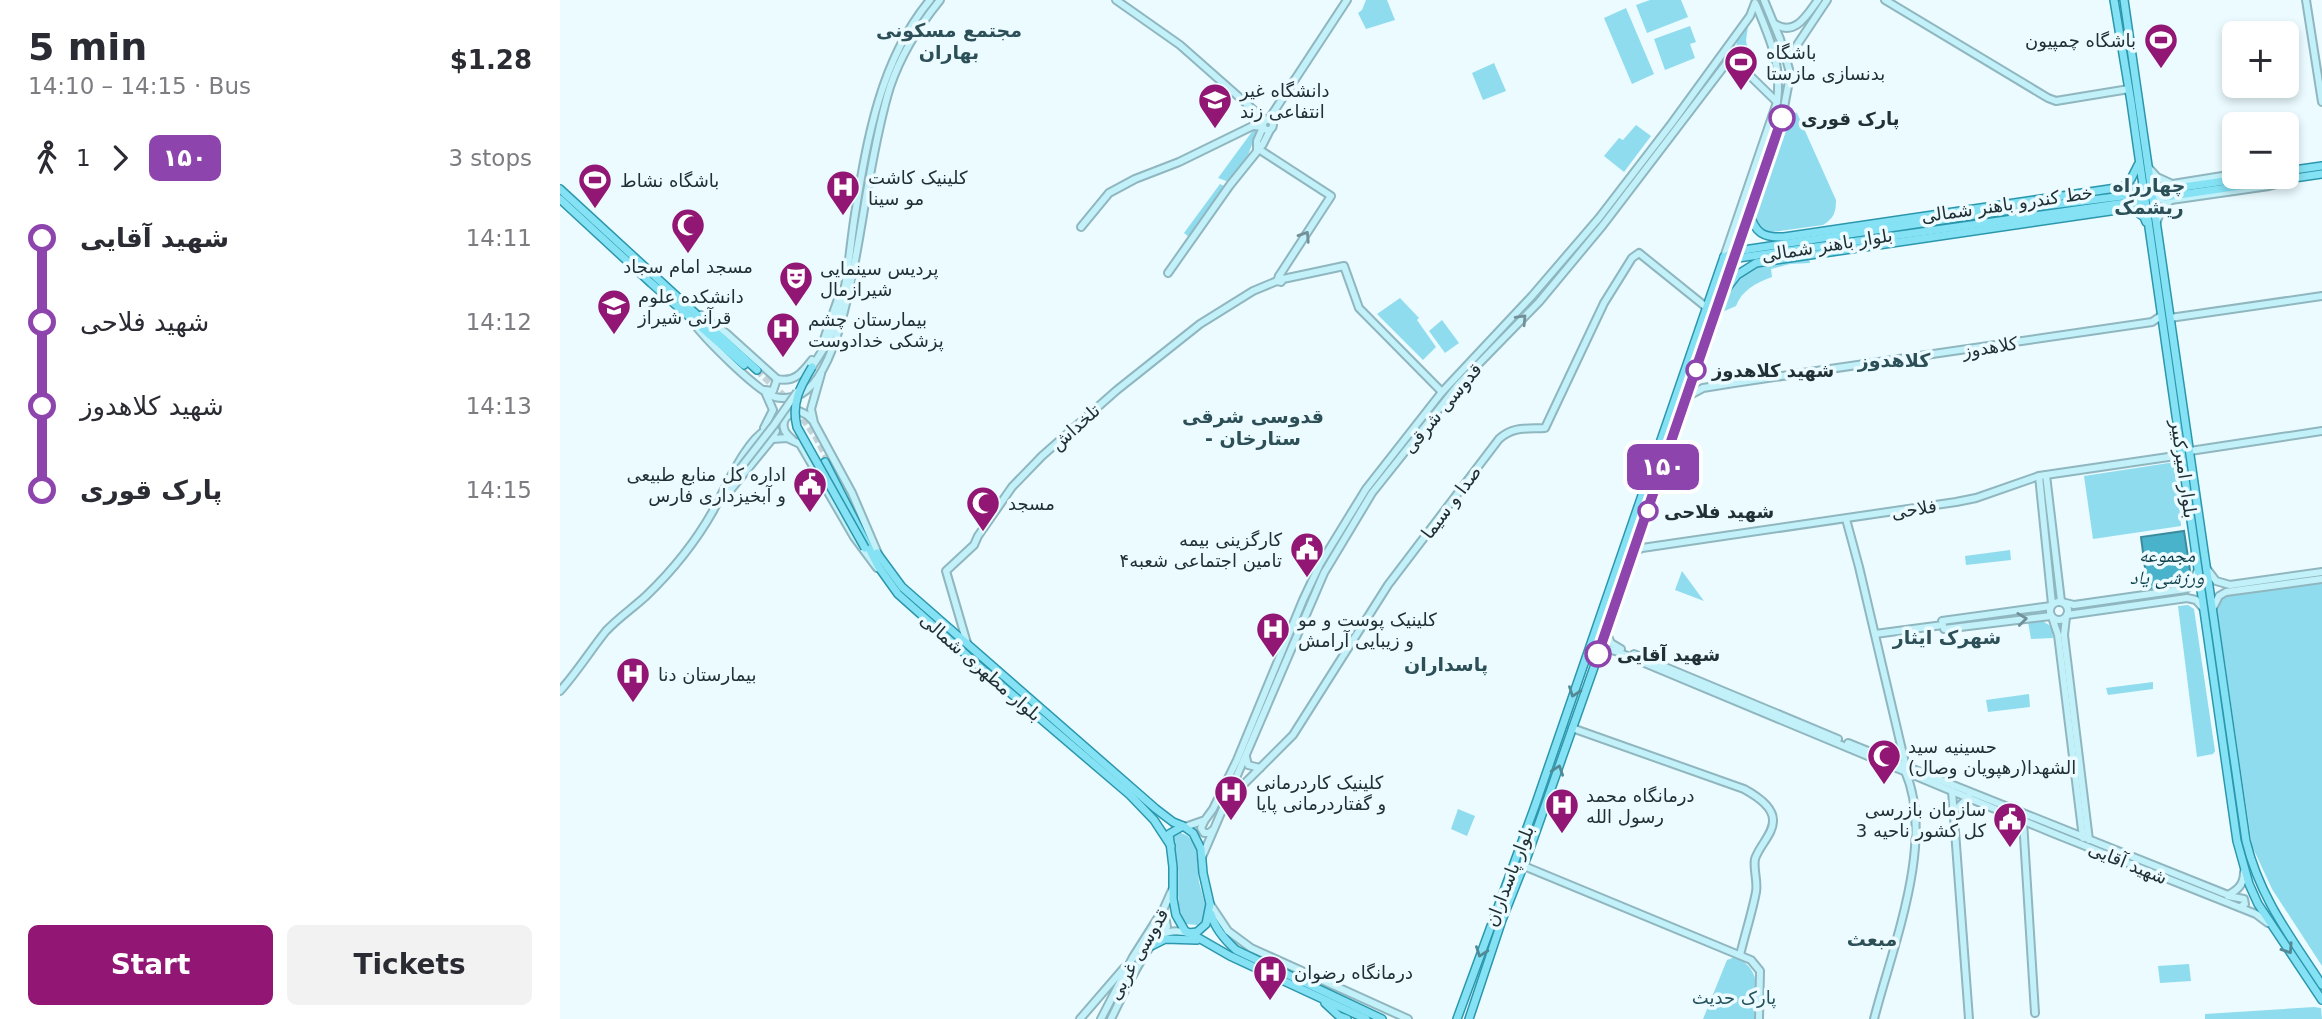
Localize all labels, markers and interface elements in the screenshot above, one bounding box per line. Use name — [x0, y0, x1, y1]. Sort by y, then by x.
district label: مجتمع مسکونی بهاران — [876, 19, 1022, 64]
sports icon: باشگاه چمپیون — [2142, 21, 2180, 70]
map controls — [2222, 21, 2299, 189]
button: + — [2222, 21, 2299, 98]
text: 5 min — [28, 25, 147, 69]
place label: باشگاه چمپیون — [2025, 30, 2136, 52]
place label: باشگاه بدنسازی مازستا — [1766, 42, 1885, 84]
sports icon: باشگاه بدنسازی مازستا — [1722, 43, 1760, 92]
text: $1.28 — [450, 45, 532, 75]
text: 14:10 – 14:15 · Bus — [28, 73, 251, 99]
place label: دانشگاه غیر انتفاعی زند — [1239, 80, 1329, 122]
school or university icon: دانشگاه غیر انتفاعی زند — [1196, 81, 1234, 130]
marker: پارک قوری — [1769, 105, 1795, 131]
place label: پارک قوری — [1801, 108, 1900, 130]
button: − — [2222, 112, 2299, 189]
icon: walk — [28, 139, 66, 177]
icon: forward — [101, 139, 139, 177]
text: ۱۵۰ — [163, 144, 207, 172]
text: 1 — [76, 145, 91, 171]
text: 3 stops — [448, 145, 532, 171]
sports icon: باشگاه نشاط — [576, 161, 614, 210]
place label: کلینیک کاشت مو سینا — [868, 167, 968, 210]
hospital icon: کلینیک کاشت مو سینا — [824, 168, 862, 217]
place label: باشگاه نشاط — [620, 170, 719, 191]
district label: چهارراه ریشمک — [2113, 174, 2185, 219]
street label: خط کندرو باهنر شمالی — [1920, 182, 2094, 227]
mosque icon: مسجد امام سجاد — [669, 206, 707, 255]
text: شهید آقایی — [80, 223, 229, 253]
street label: بلوار باهنر شمالی — [1760, 224, 1894, 267]
text: 14:11 — [466, 225, 532, 251]
one-way arrow — [1297, 231, 1310, 244]
place label: مسجد امام سجاد — [623, 256, 753, 277]
place label: پردیس سینمایی شیرازمال — [820, 258, 939, 301]
theatre icon: پردیس سینمایی شیرازمال — [777, 259, 815, 308]
place label: دانشکده علوم قرآنی شیراز — [637, 286, 744, 329]
school or university icon: دانشکده علوم قرآنی شیراز — [595, 287, 633, 336]
text: شهید فلاحی — [80, 307, 209, 337]
text: 14:12 — [466, 309, 532, 335]
place label: بیمارستان چشم پزشکی خدادوست — [808, 309, 944, 352]
hospital icon: بیمارستان چشم پزشکی خدادوست — [764, 310, 802, 359]
one-way arrow — [1513, 315, 1526, 328]
street label: کلاهدوز — [1960, 332, 2020, 363]
district label: کلاهدوز — [1857, 349, 1931, 372]
street label: قدوسی شرقی — [1398, 359, 1487, 458]
marker: شهید کلاهدوز — [1686, 360, 1706, 380]
place label: شهید کلاهدوز — [1711, 360, 1834, 382]
text: شهید کلاهدوز — [80, 391, 224, 421]
text: 14:13 — [466, 393, 532, 419]
street label: تلخداش — [1046, 399, 1104, 455]
district label: قدوسی شرقی - ستارخان — [1182, 405, 1324, 450]
street label: بلوار امیرکبیر — [2166, 417, 2201, 520]
line badge: ۱۵۰ — [1623, 444, 1703, 490]
text: ۱۵۰ — [1641, 453, 1685, 481]
street label: صدا و سیما — [1417, 461, 1486, 543]
place label: اداره کل منابع طبیعى و آبخیزدارى فارس — [626, 464, 786, 507]
public building icon: اداره کل منابع طبیعى و آبخیزدارى فارس — [791, 465, 829, 514]
text: پارک قوری — [80, 475, 222, 505]
text: 14:15 — [466, 477, 532, 503]
mosque icon: مسجد — [964, 484, 1002, 533]
place label: مسجد — [1008, 493, 1055, 514]
street label: فلاحی — [1890, 495, 1938, 523]
marker: شهید فلاحی — [1638, 501, 1658, 521]
place label: شهید فلاحی — [1664, 501, 1774, 523]
place label: کارگزینی بیمه تامین اجتماعی شعبه۴ — [1120, 529, 1282, 572]
public building icon: کارگزینی بیمه تامین اجتماعی شعبه۴ — [1288, 530, 1326, 579]
water label: مجموعه ورزشی یاد — [2130, 544, 2204, 589]
street label: بلوار مطهرى شمالى — [915, 609, 1046, 726]
place label: کلینیک پوست و مو و زیبایی آرامش — [1297, 609, 1437, 652]
hospital icon: کلینیک پوست و مو و زیبایی آرامش — [1254, 610, 1292, 659]
one-way arrow — [2016, 611, 2028, 626]
district label: شهرک ایثار — [1892, 626, 2001, 649]
marker: شهید آقایی — [1585, 641, 1611, 667]
place label: شهید آقایی — [1617, 643, 1720, 666]
district label: پاسداران — [1404, 653, 1488, 676]
hospital icon: بیمارستان دنا — [614, 655, 652, 704]
place label: بیمارستان دنا — [658, 664, 756, 685]
one-way arrow — [1568, 685, 1582, 697]
place label: حسینیه سید الشهدا(رهپویان وصال) — [1908, 736, 2076, 779]
mosque icon: حسینیه سید الشهدا(رهپویان وصال) — [1865, 737, 1903, 786]
one-way arrow — [1549, 765, 1563, 777]
place label: کلینیک کاردرمانی و گفتاردرمانی پایا — [1256, 772, 1386, 815]
hospital icon: کلینیک کاردرمانی و گفتاردرمانی پایا — [1212, 773, 1250, 822]
place label: درمانگاه محمد رسول الله — [1586, 785, 1695, 828]
hospital icon: درمانگاه محمد رسول الله — [1543, 786, 1581, 835]
place label: سازمان بازرسی کل کشور ناحیه 3 — [1856, 799, 1986, 842]
public building icon: سازمان بازرسی کل کشور ناحیه 3 — [1991, 800, 2029, 849]
street label: بلوار پاسداران — [1480, 822, 1539, 930]
street label: شهید آقایی — [2085, 837, 2171, 889]
street label: قدوسی غربی — [1103, 905, 1173, 1004]
button: Start — [28, 925, 273, 1005]
button: Tickets — [287, 925, 532, 1005]
district label: مبعث — [1847, 928, 1897, 950]
one-way arrow — [2279, 941, 2292, 954]
one-way arrow — [1475, 946, 1489, 958]
hospital icon: درمانگاه رضوان — [1251, 953, 1289, 1002]
place label: درمانگاه رضوان — [1294, 962, 1413, 984]
park label: پارک حدیث — [1692, 987, 1776, 1009]

